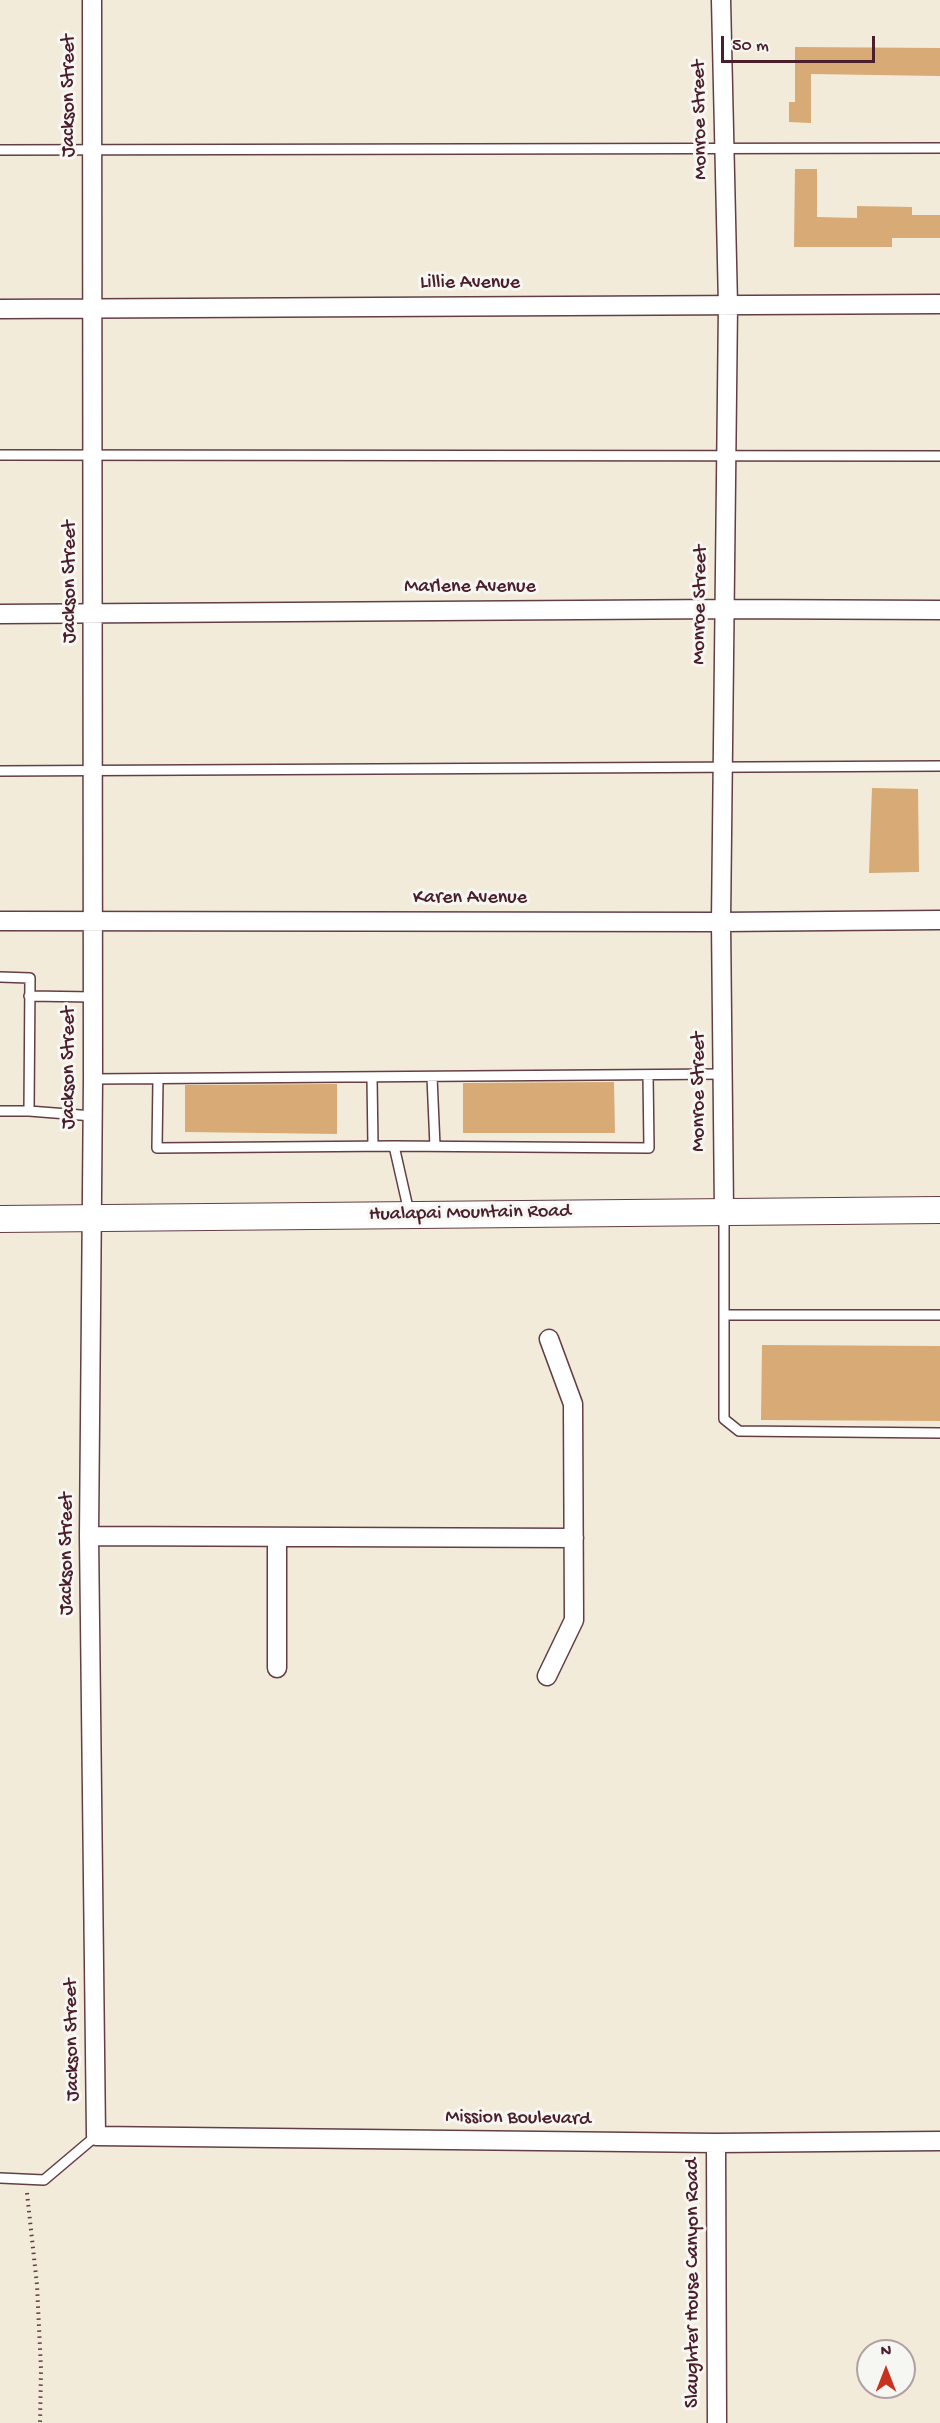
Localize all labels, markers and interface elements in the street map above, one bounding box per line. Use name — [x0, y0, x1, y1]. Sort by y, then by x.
scale bar — [724, 24, 878, 62]
street label: Jackson Street — [58, 35, 82, 157]
text: 50 m — [732, 36, 769, 57]
street label: Monroe Street — [688, 60, 714, 180]
street label: Lillie Avenue — [420, 272, 520, 296]
street label: Jackson Street — [59, 521, 83, 643]
street label: Monroe Street — [688, 545, 714, 665]
street label: Marlene Avenue — [404, 576, 536, 600]
street label: Karen Avenue — [413, 887, 527, 911]
street label: Jackson Street — [58, 1007, 82, 1129]
street label: Monroe Street — [688, 1032, 712, 1152]
street label: Hualapai Mountain Road — [369, 1200, 571, 1228]
street label: Jackson Street — [56, 1493, 80, 1615]
street label: Jackson Street — [60, 1978, 86, 2102]
street label: Mission Boulevard — [445, 2106, 591, 2132]
street label: Slaughter House Canyon Road — [682, 2158, 706, 2408]
north arrow — [856, 2339, 916, 2399]
text: N — [881, 2343, 891, 2362]

